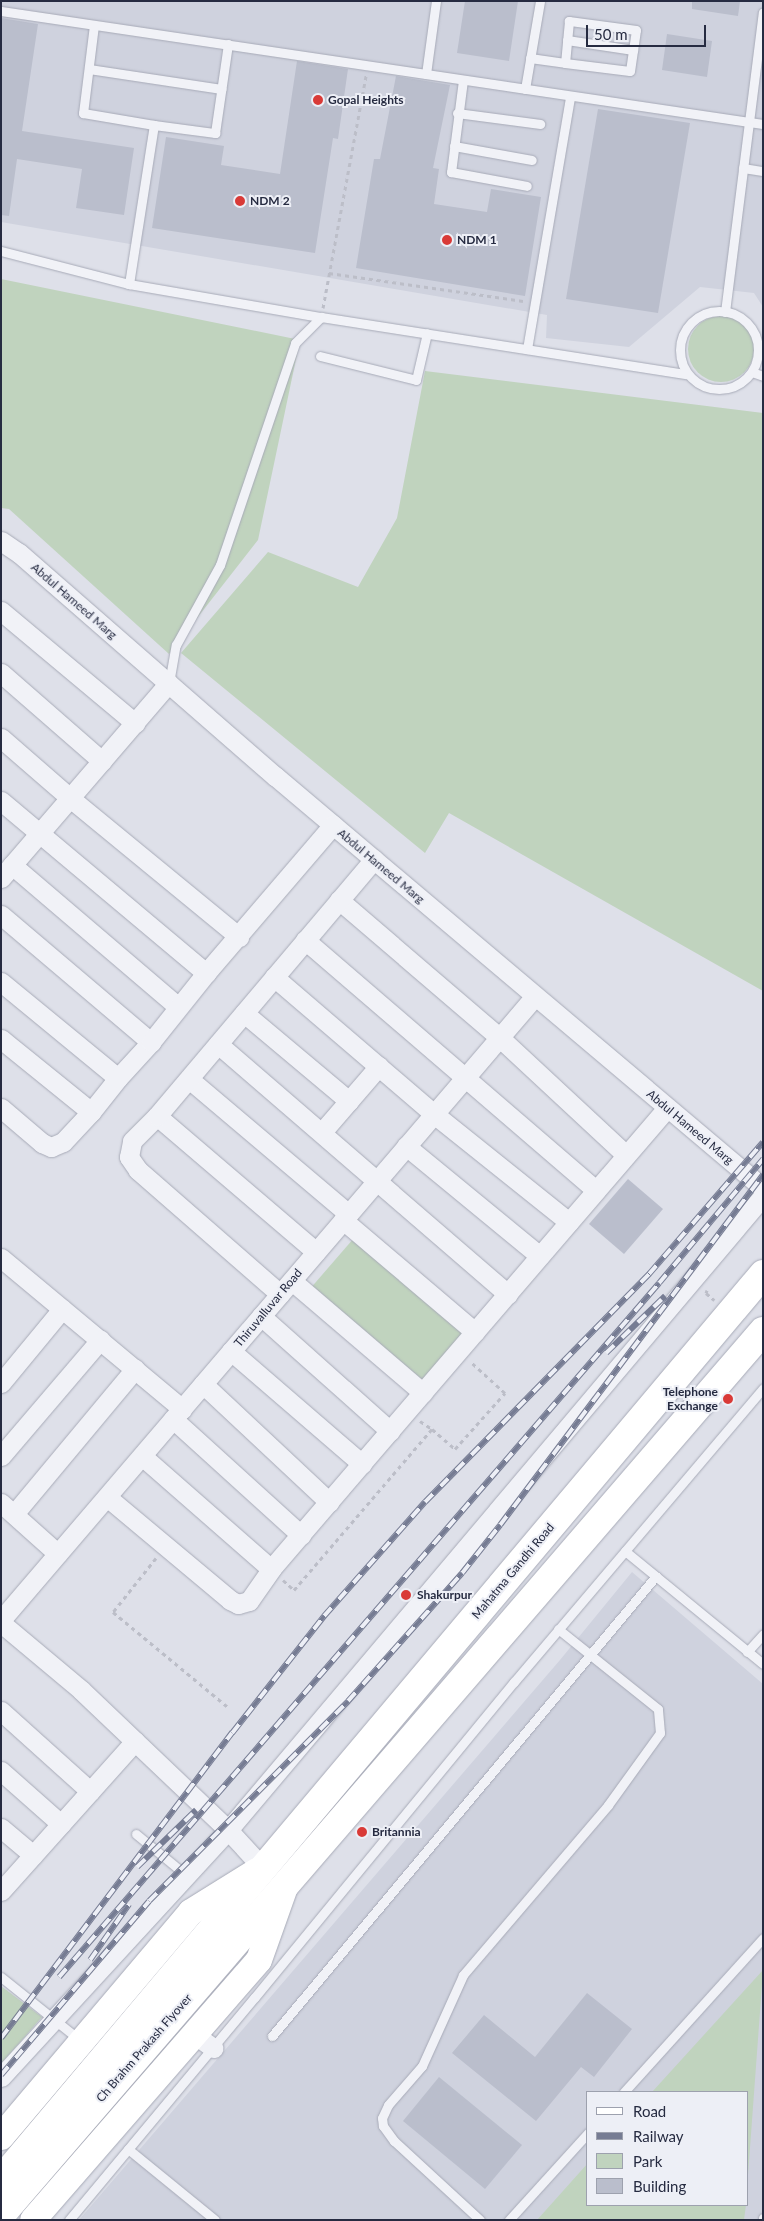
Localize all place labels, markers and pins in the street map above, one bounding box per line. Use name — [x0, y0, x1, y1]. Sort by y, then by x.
place label: Gopal Heights — [328, 93, 404, 107]
marker: Gopal Heights — [312, 94, 324, 106]
place label: NDM 2 — [250, 194, 290, 208]
marker: NDM 2 — [234, 195, 246, 207]
place label: NDM 1 — [457, 233, 497, 247]
marker: NDM 1 — [441, 234, 453, 246]
place label: Telephone Exchange — [663, 1385, 718, 1413]
marker: Telephone Exchange — [722, 1393, 734, 1405]
marker: Shakurpur — [399, 1588, 413, 1602]
place label: Shakurpur — [417, 1588, 472, 1602]
place label: Britannia — [372, 1825, 421, 1839]
marker: Britannia — [356, 1826, 368, 1838]

